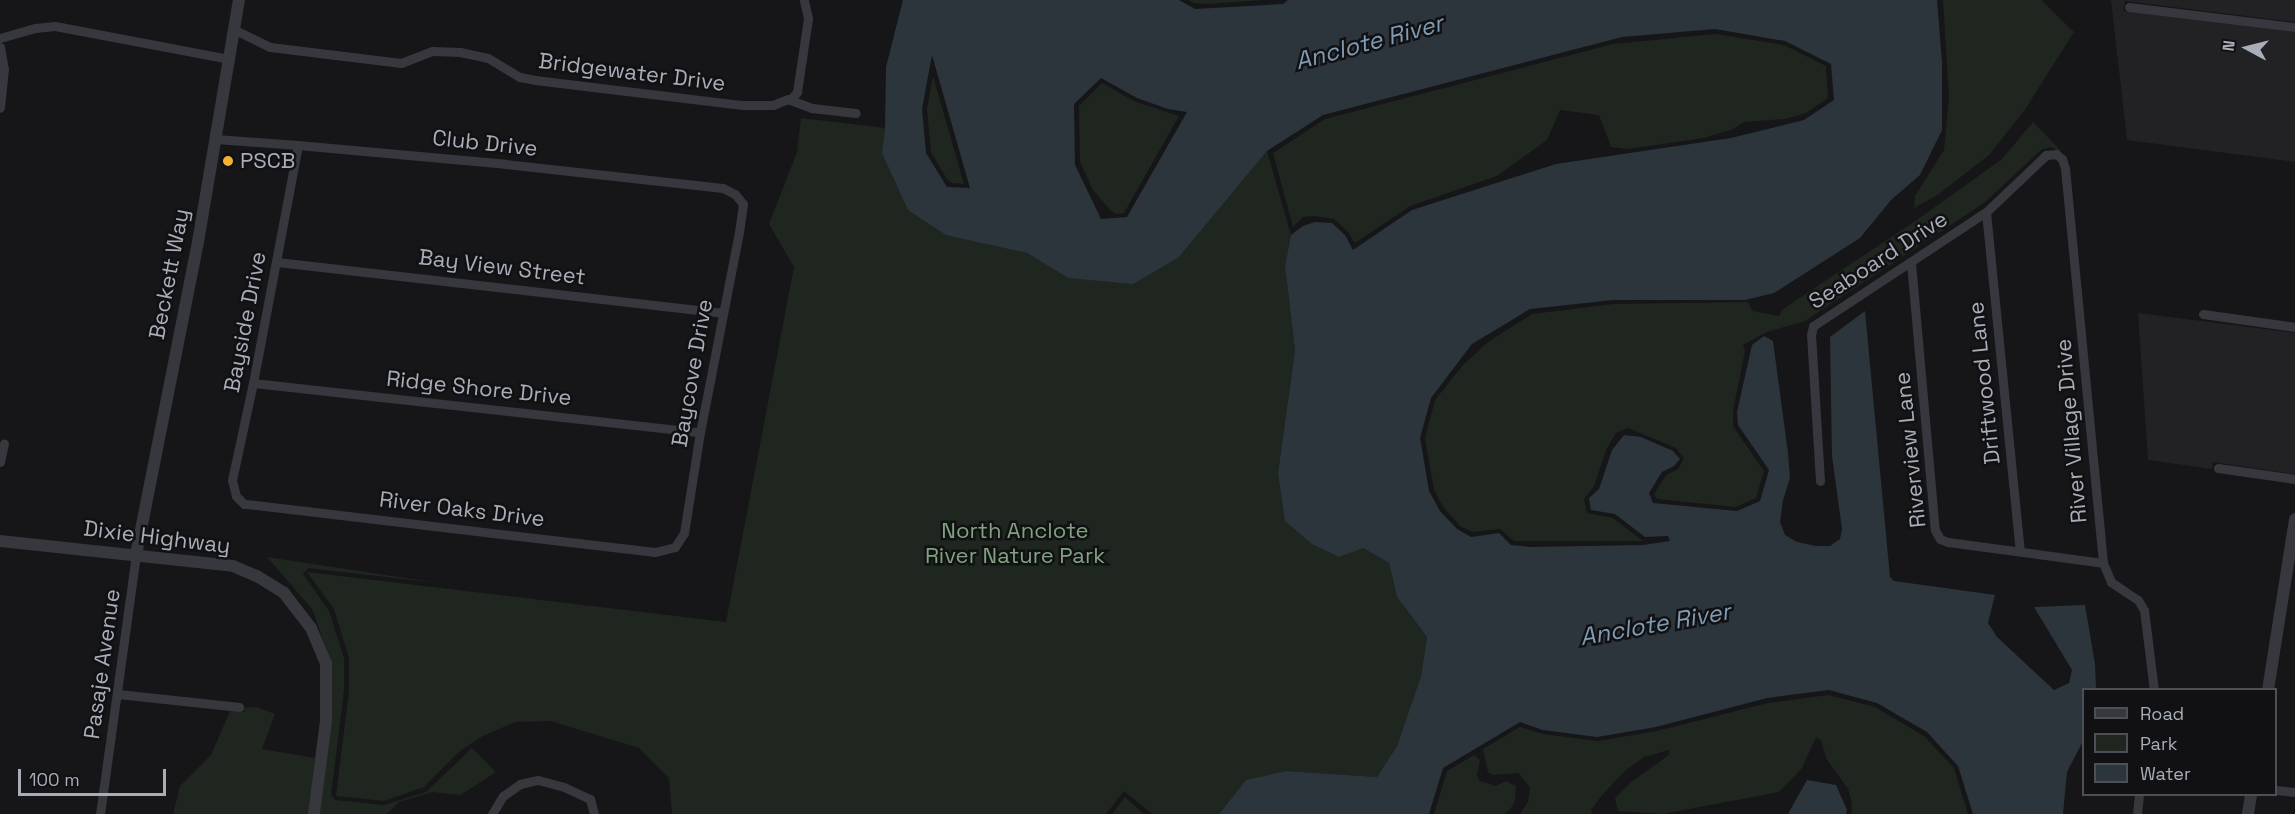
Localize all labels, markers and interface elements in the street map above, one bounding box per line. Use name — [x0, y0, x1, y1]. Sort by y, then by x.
water label: Anclote River — [1292, 8, 1446, 76]
north arrow — [2217, 18, 2277, 78]
text: N — [2218, 39, 2240, 52]
street label: Bridgewater Drive — [537, 47, 727, 97]
street label: Club Drive — [431, 124, 539, 162]
place label: PSCB — [240, 148, 295, 174]
marker: PSCB — [221, 154, 235, 168]
street label: Seaboard Drive — [1804, 205, 1952, 315]
street label: Beckett Way — [143, 206, 195, 342]
street label: Bay View Street — [417, 244, 587, 290]
street label: Bayside Drive — [218, 249, 272, 395]
street label: Baycove Drive — [666, 297, 718, 449]
street label: Driftwood Lane — [1962, 300, 2006, 466]
street label: River Village Drive — [2050, 338, 2092, 524]
street label: Ridge Shore Drive — [385, 365, 573, 411]
street label: Riverview Lane — [1889, 371, 1931, 529]
street label: River Oaks Drive — [378, 486, 546, 532]
street label: Dixie Highway — [82, 515, 232, 559]
park label: North Anclote River Nature Park — [925, 517, 1105, 568]
street label: Pasaje Avenue — [78, 587, 126, 741]
water label: Anclote River — [1578, 597, 1732, 651]
legend — [2082, 688, 2277, 796]
text: Road — [2140, 702, 2184, 725]
text: Park — [2140, 732, 2177, 755]
scale bar — [21, 757, 170, 795]
text: Water — [2140, 762, 2191, 785]
text: 100 m — [29, 768, 80, 791]

